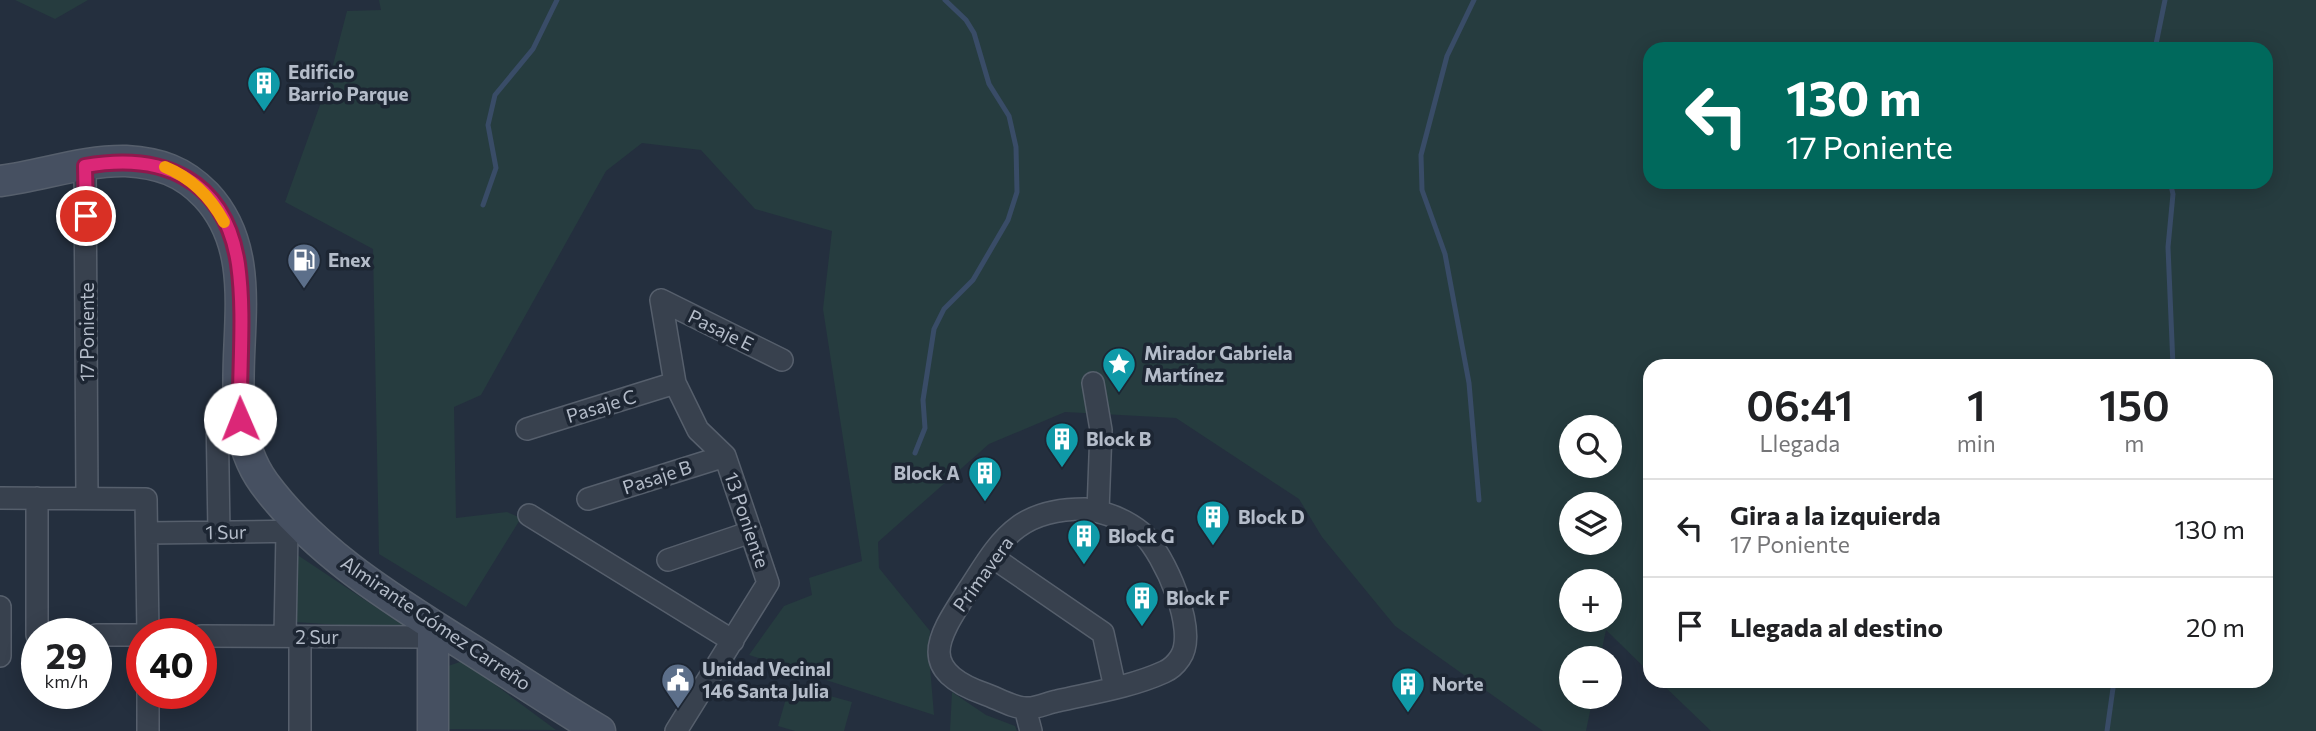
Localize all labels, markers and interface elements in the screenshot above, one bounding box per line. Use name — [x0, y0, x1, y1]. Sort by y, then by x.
place label: Edificio Barrio Parque — [288, 60, 408, 105]
building icon: Edificio Barrio Parque — [245, 64, 283, 113]
text: 130 m — [1786, 66, 1921, 126]
icon: left — [1671, 70, 1762, 161]
text: 17 Poniente — [1786, 126, 1953, 166]
pin — [56, 186, 116, 246]
icon: arrive — [67, 197, 105, 235]
fuel station icon: Enex — [285, 241, 323, 290]
place label: Enex — [328, 248, 371, 271]
street label: 17 Poniente — [75, 282, 98, 382]
street label: Pasaje E — [685, 304, 758, 355]
place label: Mirador Gabriela Martínez — [1144, 341, 1293, 386]
place icon: Mirador Gabriela Martínez — [1100, 345, 1138, 394]
text: 06:41 — [1746, 378, 1853, 430]
text: 1 — [1967, 378, 1986, 430]
text: 150 — [2099, 378, 2170, 430]
position arrow — [203, 382, 277, 456]
street label: Pasaje C — [563, 384, 639, 427]
map controls — [1559, 415, 1622, 709]
button: search — [1559, 415, 1622, 478]
building icon: Block B — [1043, 420, 1081, 469]
place label: Block B — [1086, 427, 1151, 450]
text: Llegada — [1759, 429, 1840, 457]
text: min — [1957, 429, 1996, 457]
text: m — [2124, 429, 2144, 457]
building icon: Block A — [966, 454, 1004, 503]
street label: Pasaje B — [619, 455, 694, 498]
place label: Block A — [893, 461, 960, 484]
street label: 13 Poniente — [720, 469, 775, 571]
button: layers — [1559, 492, 1622, 555]
building icon: Block D — [1194, 498, 1232, 547]
text: Gira a la izquierda — [1730, 499, 1941, 530]
place label: Block D — [1238, 505, 1305, 528]
icon: left — [1671, 509, 1709, 547]
text: 130 m — [2174, 513, 2245, 544]
building icon: Block G — [1065, 517, 1103, 566]
street label: 1 Sur — [205, 520, 247, 543]
place label: Block G — [1108, 524, 1175, 547]
text: 17 Poniente — [1730, 530, 1850, 558]
street label: Primavera — [948, 532, 1018, 616]
street label: Almirante Gómez Carreño — [337, 550, 536, 695]
button: + — [1559, 569, 1622, 632]
building icon: Block F — [1123, 579, 1161, 628]
place label: Block F — [1166, 586, 1230, 609]
icon: arrive — [1671, 607, 1709, 645]
text: Llegada al destino — [1730, 611, 1943, 642]
text: 20 m — [2186, 611, 2245, 642]
speed limit sign: 40 — [126, 618, 217, 709]
street label: 2 Sur — [295, 625, 339, 648]
text: 29 — [46, 633, 87, 676]
button: − — [1559, 646, 1622, 709]
place label: Unidad Vecinal 146 Santa Julia — [702, 657, 831, 702]
public building icon: Unidad Vecinal 146 Santa Julia — [659, 661, 697, 710]
building icon: Norte — [1389, 665, 1427, 714]
text: km/h — [45, 670, 88, 692]
place label: Norte — [1432, 672, 1483, 695]

